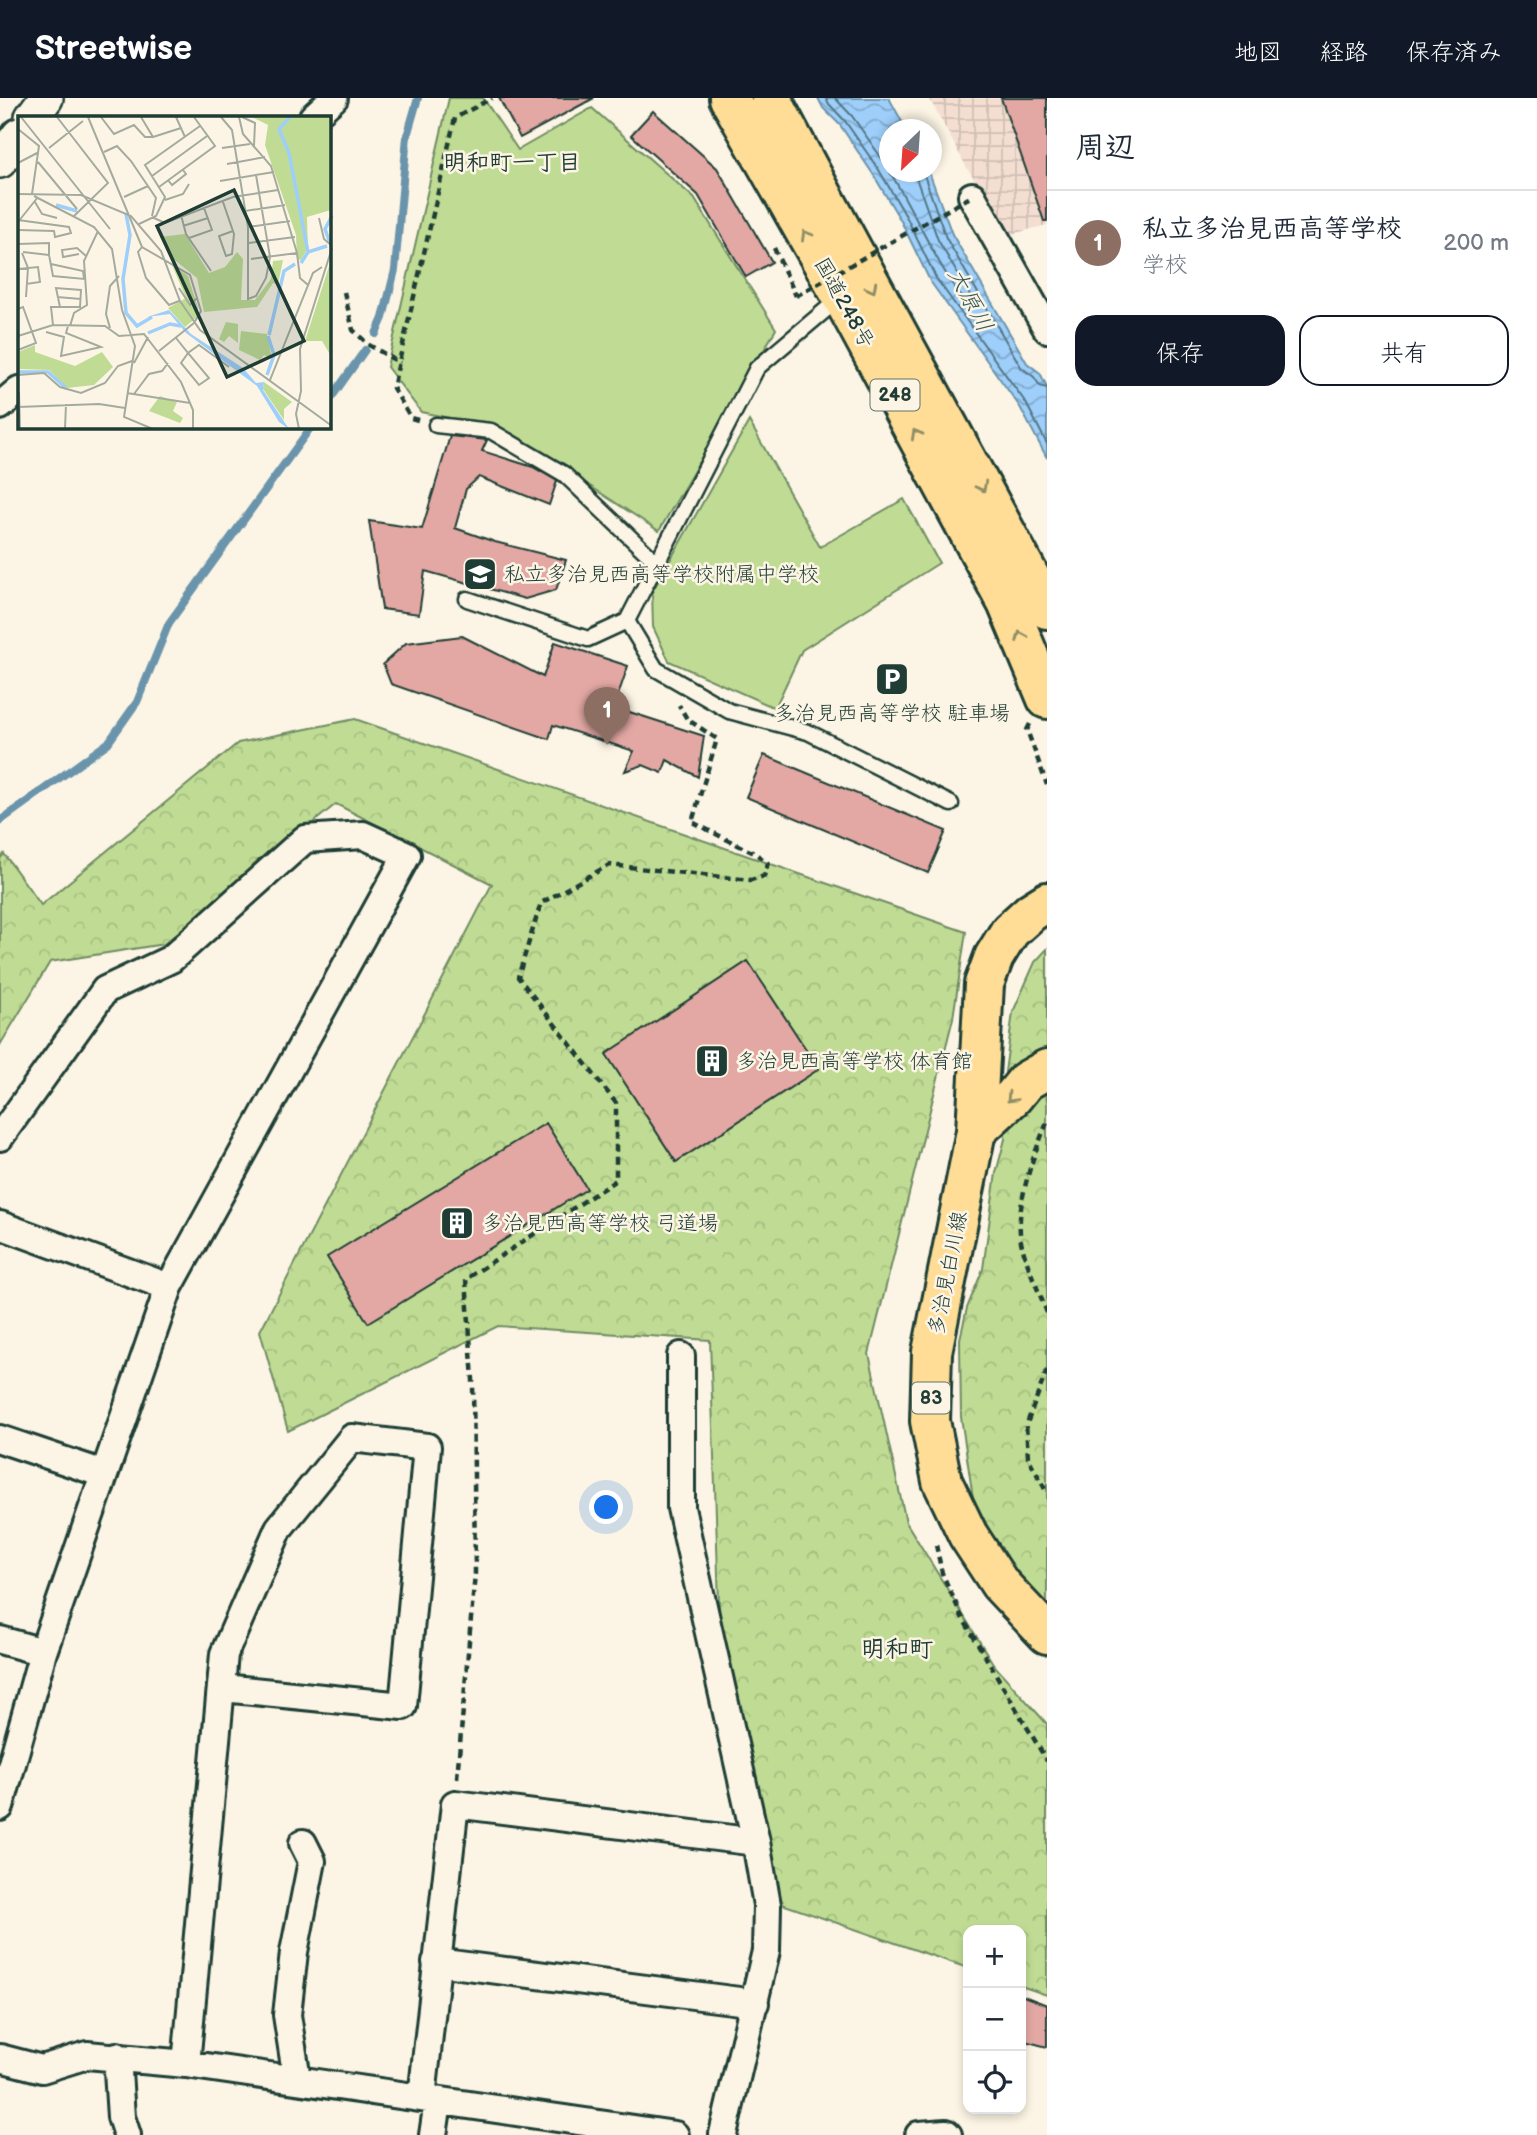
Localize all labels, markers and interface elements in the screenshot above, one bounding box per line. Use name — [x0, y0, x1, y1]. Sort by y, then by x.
text: Streetwise — [35, 29, 192, 69]
text: 地図 — [1234, 38, 1282, 67]
text: 経路 — [1320, 38, 1368, 67]
text: 保存済み — [1406, 38, 1502, 67]
inset map — [18, 116, 331, 429]
north arrow — [879, 119, 942, 182]
text: 周辺 — [1075, 130, 1135, 166]
district label: 明和町一丁目 — [443, 149, 581, 177]
text: 私立多治見西高等学校 — [1142, 214, 1402, 245]
one-way arrow — [801, 229, 814, 242]
text: 1 — [1093, 229, 1103, 257]
text: 200 m — [1443, 229, 1509, 257]
text: 学校 — [1142, 251, 1188, 279]
street label: 国道248号 — [809, 253, 879, 353]
water label: 大原川 — [941, 263, 999, 337]
one-way arrow — [863, 281, 877, 293]
button: 保存 — [1075, 315, 1285, 386]
button: 共有 — [1299, 315, 1509, 386]
road number: 248 — [870, 380, 920, 410]
one-way arrow — [911, 429, 924, 441]
one-way arrow — [974, 480, 987, 492]
school or university icon: 私立多治見西高等学校附属中学校 — [461, 555, 499, 593]
place label: 私立多治見西高等学校附属中学校 — [504, 562, 819, 587]
one-way arrow — [1015, 630, 1029, 642]
parking icon: 多治見西高等学校 駐車場 — [873, 660, 911, 698]
pin: 1 — [584, 687, 630, 745]
place label: 多治見西高等学校 駐車場 — [774, 701, 1010, 726]
building icon: 多治見西高等学校 体育館 — [693, 1042, 731, 1080]
place label: 多治見西高等学校 体育館 — [736, 1049, 973, 1074]
one-way arrow — [1006, 1090, 1019, 1103]
building icon: 多治見西高等学校 弓道場 — [438, 1204, 476, 1242]
street label: 多治見白川線 — [924, 1209, 972, 1337]
place label: 多治見西高等学校 弓道場 — [482, 1211, 719, 1236]
road number: 83 — [912, 1382, 950, 1414]
your location — [589, 1490, 623, 1524]
district label: 明和町 — [861, 1635, 933, 1664]
map controls — [963, 1925, 1026, 2114]
button: + — [963, 1925, 1026, 1988]
button: − — [963, 1988, 1026, 2051]
button: locate — [963, 2051, 1026, 2114]

